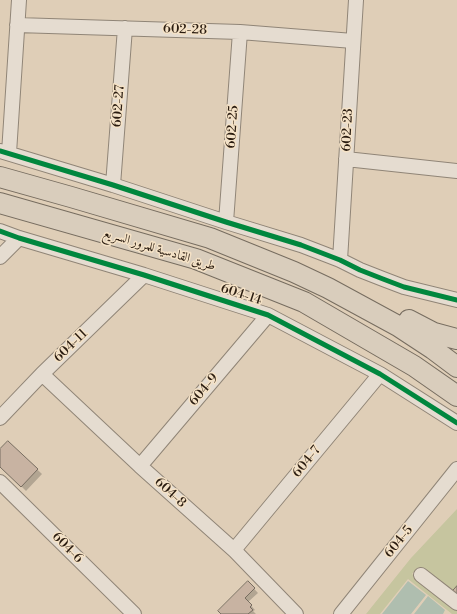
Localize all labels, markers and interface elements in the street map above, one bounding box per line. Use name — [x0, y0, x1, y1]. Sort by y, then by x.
street label: 602-28 — [163, 21, 207, 39]
street label: 602-27 — [110, 84, 128, 128]
street label: 602-25 — [224, 105, 242, 149]
street label: 602-23 — [339, 108, 357, 152]
street label: طريق القادسية للمرور السريع — [101, 225, 217, 275]
street label: 604-14 — [219, 281, 263, 309]
street label: 604-11 — [51, 326, 91, 366]
street label: 604-9 — [186, 371, 222, 409]
street label: 604-7 — [290, 443, 324, 481]
street label: 604-8 — [151, 475, 189, 511]
street label: 604-5 — [381, 523, 417, 561]
street label: 604-6 — [48, 529, 86, 567]

